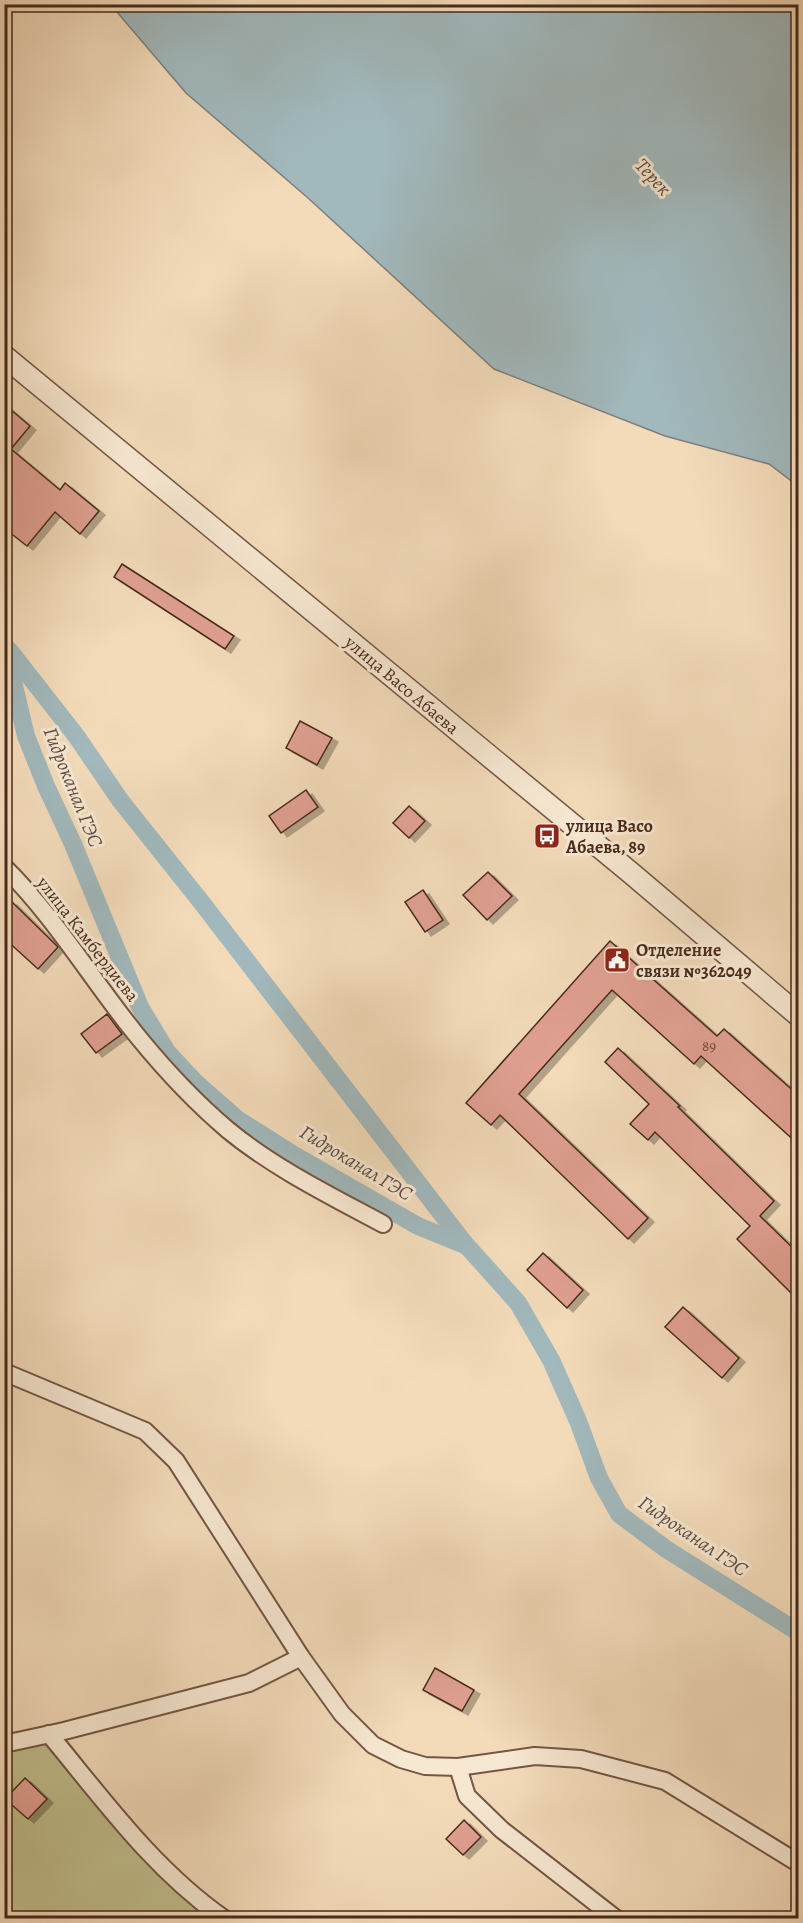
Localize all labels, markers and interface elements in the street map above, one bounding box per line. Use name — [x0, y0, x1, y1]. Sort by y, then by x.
water label: Терек — [629, 152, 677, 202]
street label: улица Васо Абаева — [339, 630, 465, 740]
water label: Гидроканал ГЭС — [37, 723, 109, 851]
place label: улица Васо Абаева, 89 — [565, 814, 653, 859]
bus stop icon: улица Васо Абаева, 89 — [532, 821, 562, 851]
street label: улица Камбердиева — [31, 871, 145, 1007]
place label: Отделение связи №362049 — [636, 938, 752, 983]
public building icon: Отделение связи №362049 — [602, 945, 632, 975]
house number: 89 — [702, 1036, 716, 1056]
water label: Гидроканал ГЭС — [295, 1119, 417, 1207]
water label: Гидроканал ГЭС — [633, 1489, 753, 1583]

